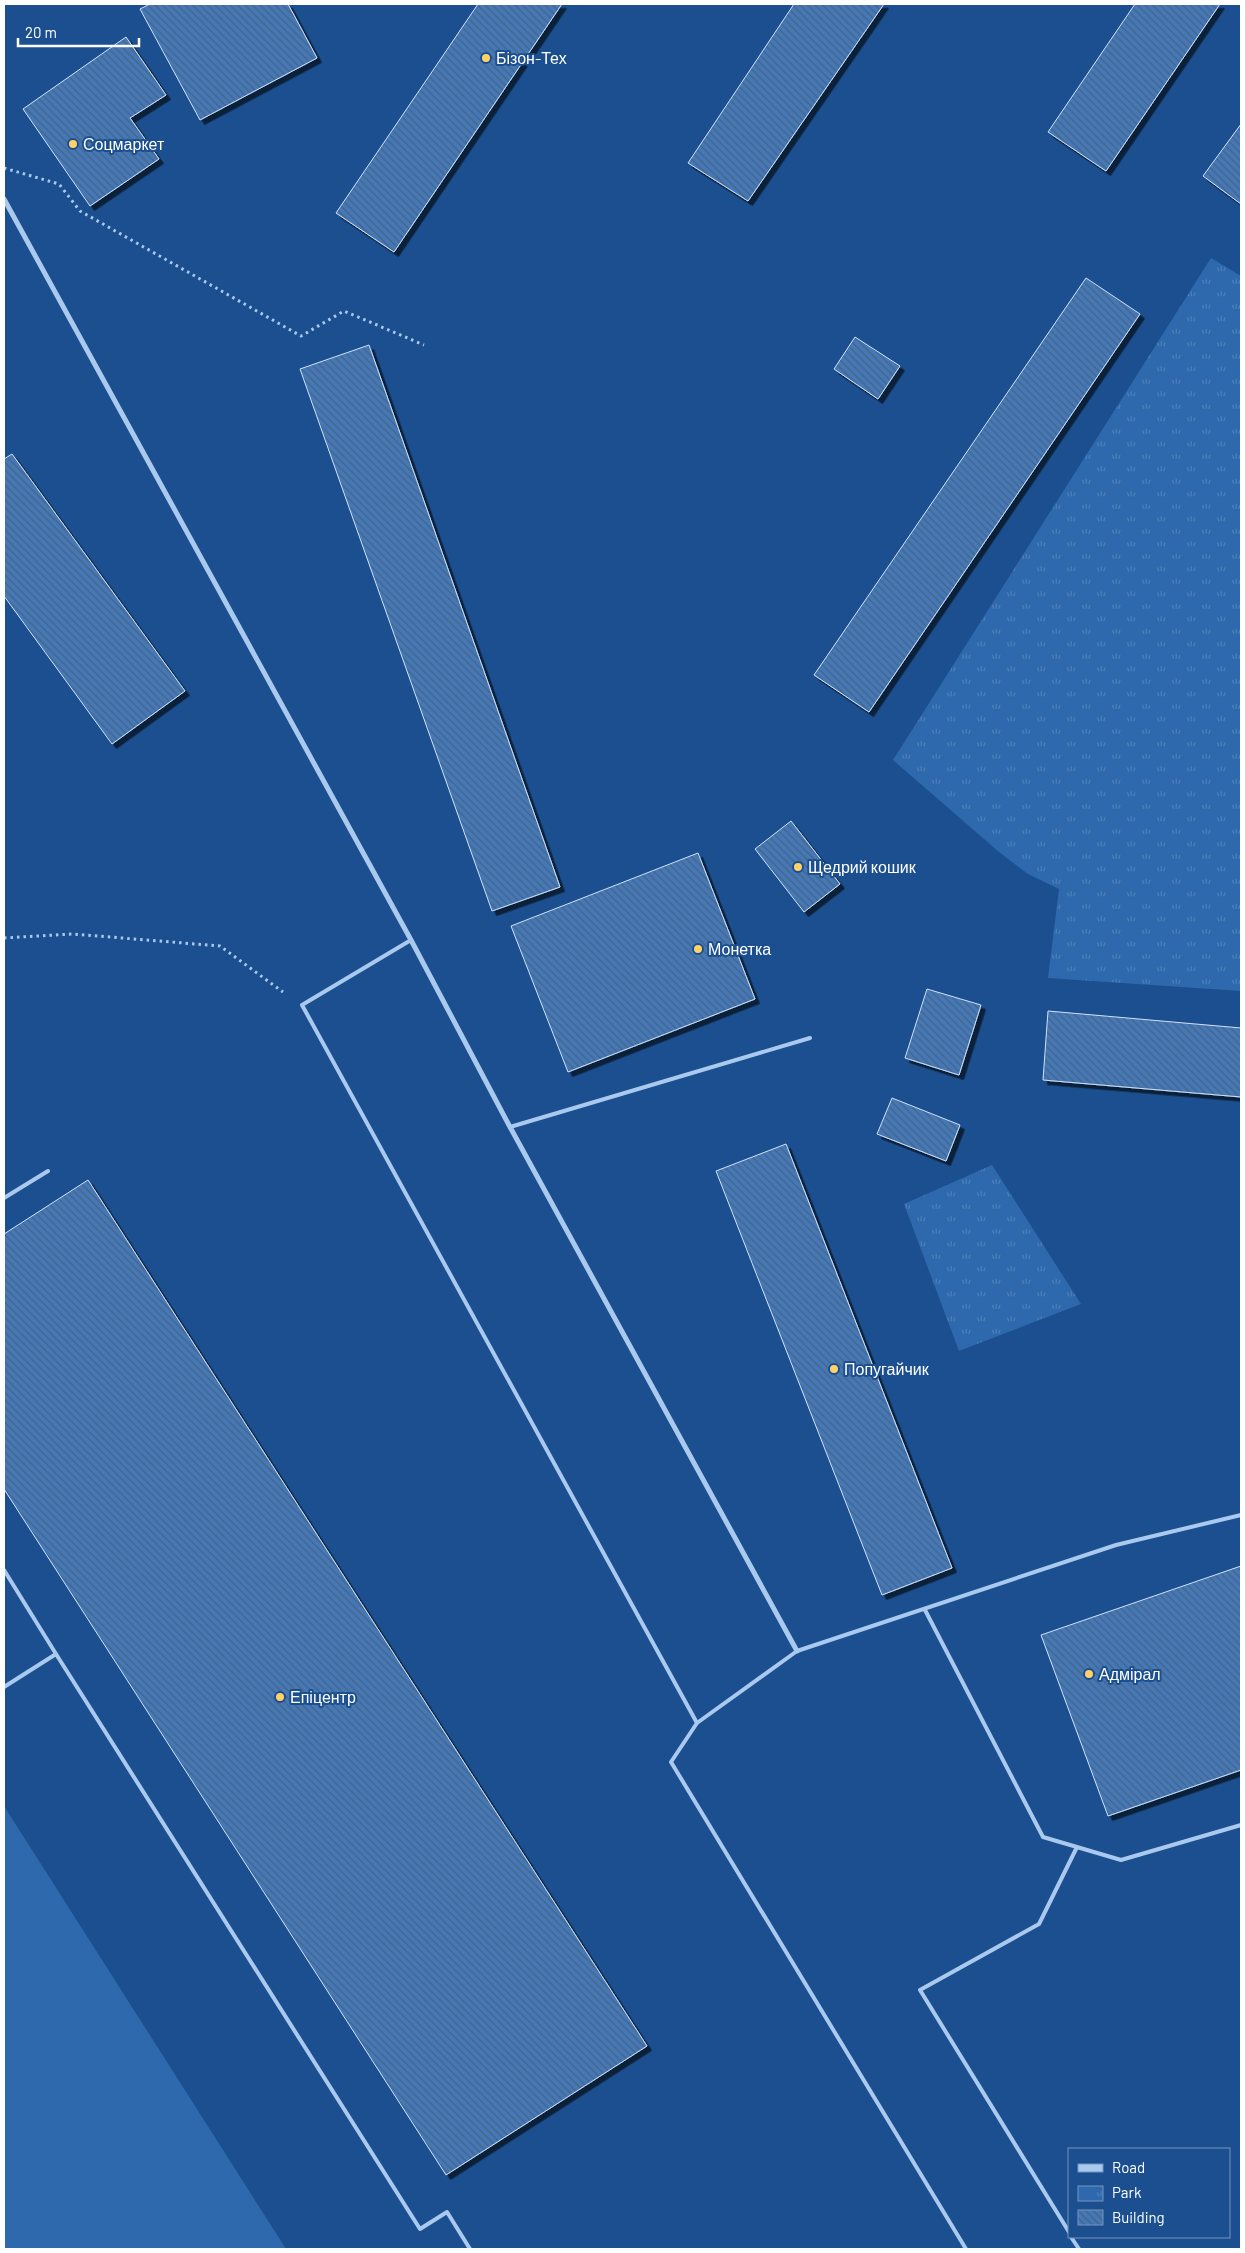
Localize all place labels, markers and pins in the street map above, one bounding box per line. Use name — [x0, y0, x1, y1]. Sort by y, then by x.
place label: Бізон-Тех — [496, 48, 567, 67]
marker: Бізон-Тех — [480, 52, 492, 64]
place label: Соцмаркет — [83, 134, 165, 153]
marker: Соцмаркет — [67, 138, 79, 150]
place label: Щедрий кошик — [808, 857, 917, 876]
marker: Щедрий кошик — [792, 861, 804, 873]
place label: Монетка — [708, 939, 771, 958]
marker: Монетка — [692, 943, 704, 955]
place label: Попугайчик — [844, 1359, 930, 1378]
marker: Попугайчик — [828, 1363, 840, 1375]
place label: Адмірал — [1099, 1664, 1161, 1683]
marker: Адмірал — [1083, 1668, 1095, 1680]
place label: Епіцентр — [290, 1687, 356, 1706]
marker: Епіцентр — [274, 1691, 286, 1703]

